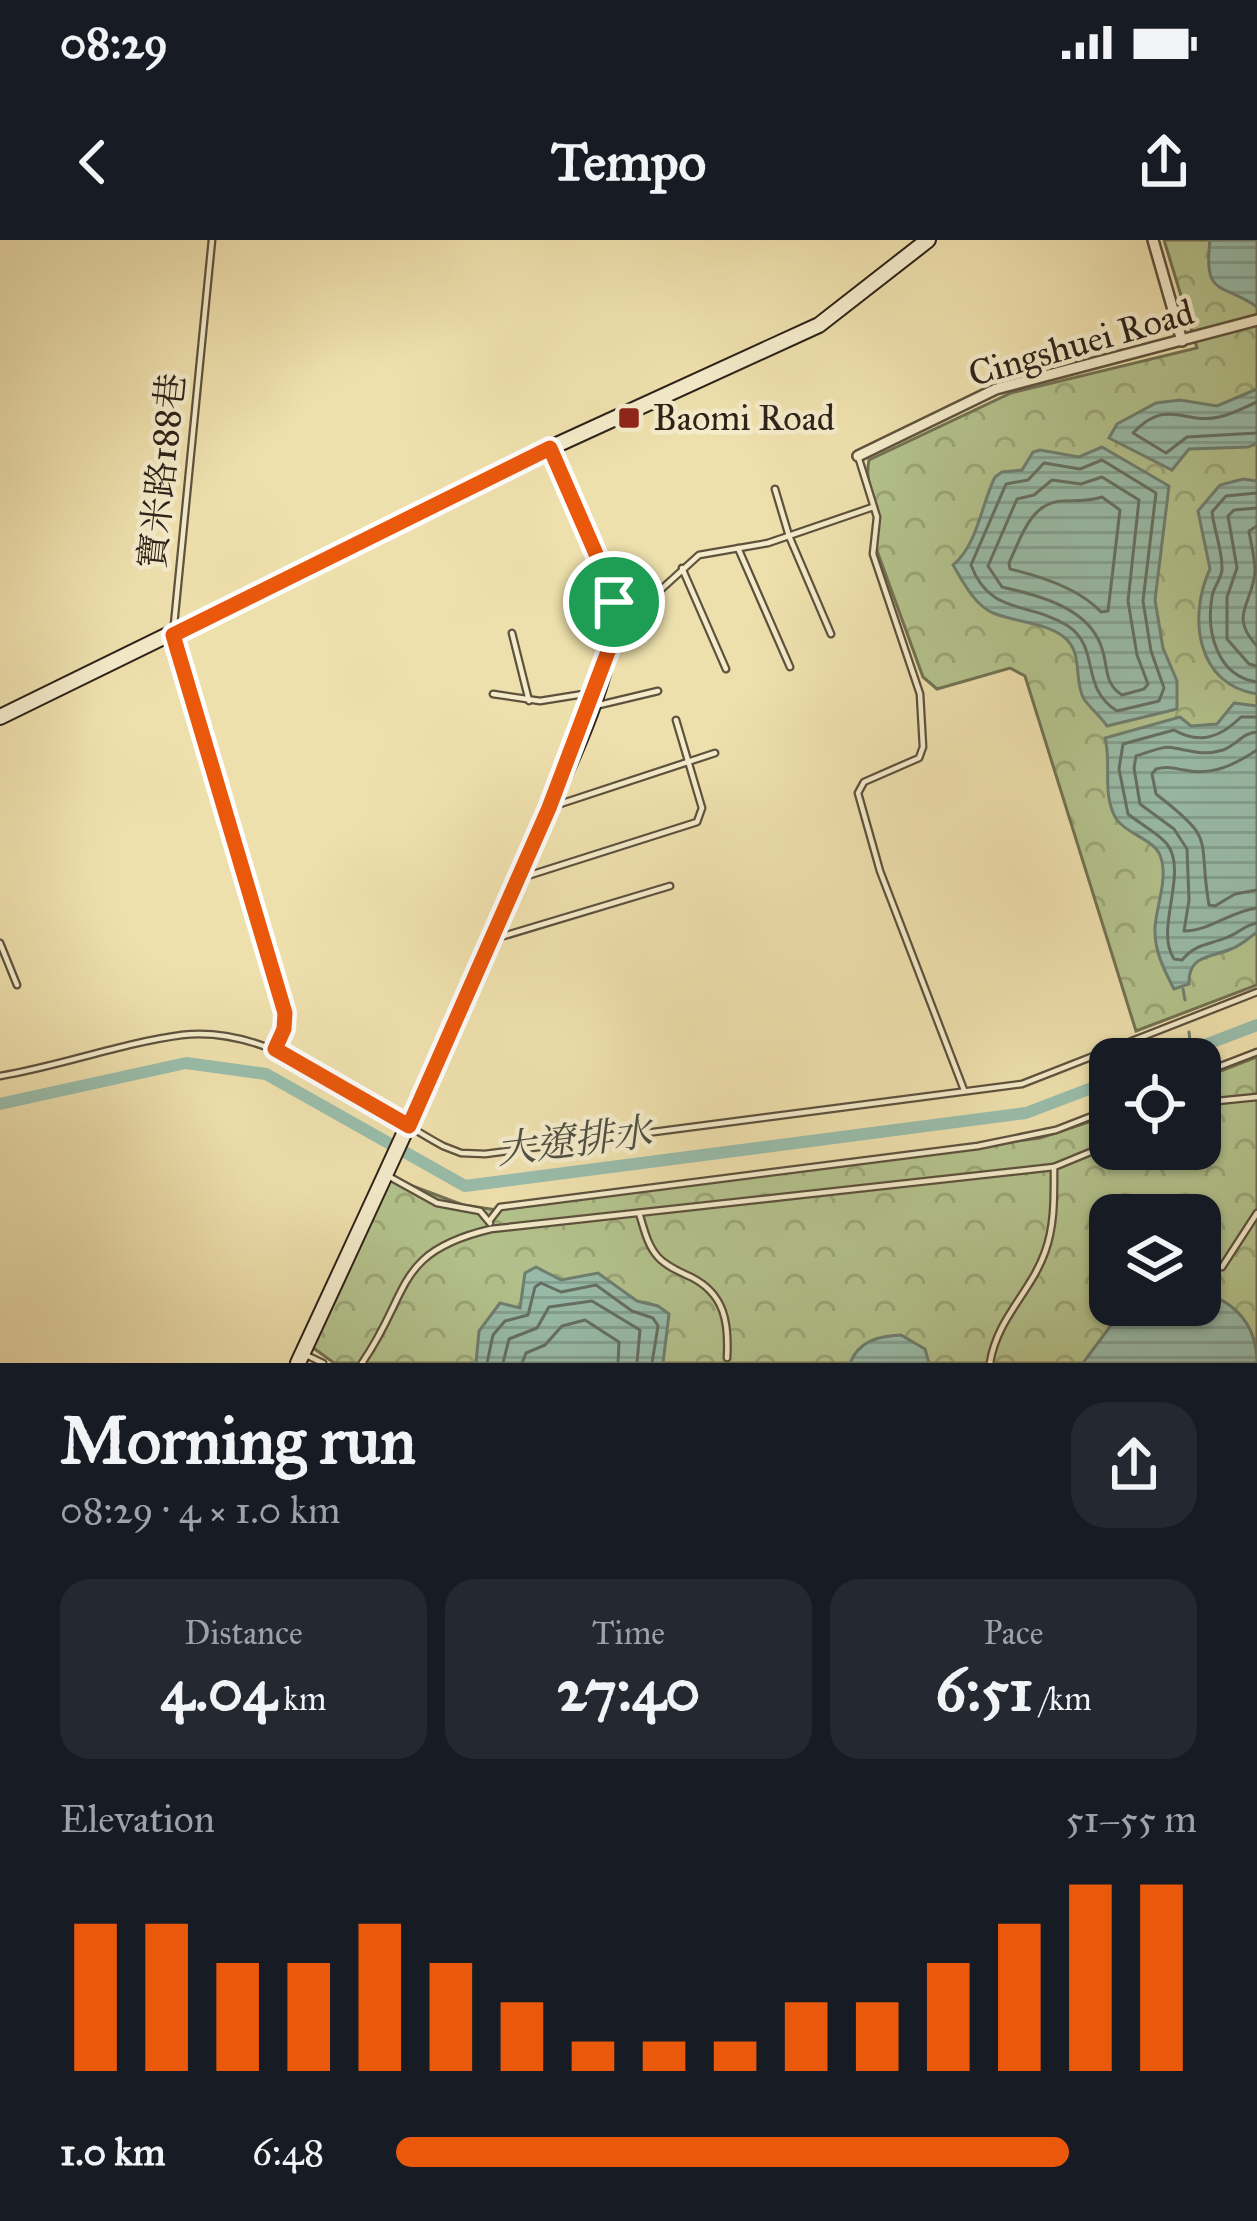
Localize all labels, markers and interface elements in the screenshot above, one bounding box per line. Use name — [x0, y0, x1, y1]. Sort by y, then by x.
text: 08:29 — [60, 15, 168, 70]
icon: back — [60, 129, 126, 195]
text: Tempo — [551, 129, 706, 195]
icon: share — [1131, 129, 1197, 195]
street label: Cingshuei Road — [963, 290, 1199, 396]
street label: 寶米路188巷 — [130, 371, 194, 571]
place label: Baomi Road — [653, 396, 835, 440]
marker: Baomi Road — [616, 405, 642, 431]
pin — [563, 551, 665, 653]
icon: arrive — [581, 569, 647, 635]
map controls — [1089, 1038, 1221, 1326]
button: locate — [1089, 1038, 1221, 1170]
water label: 大遼排水 — [494, 1107, 658, 1174]
button: layers — [1089, 1194, 1221, 1326]
text: Morning run — [60, 1400, 416, 1481]
button: share — [1071, 1402, 1197, 1528]
text: 08:29 · 4 × 1.0 km — [60, 1486, 341, 1534]
text: Distance — [184, 1613, 303, 1653]
text: Time — [592, 1613, 665, 1653]
text: Pace — [984, 1613, 1043, 1653]
text: 4.04 — [161, 1653, 276, 1726]
text: 27:40 — [557, 1653, 700, 1726]
text: 6:51 — [935, 1653, 1033, 1726]
text: km — [276, 1679, 326, 1719]
text: /km — [1033, 1679, 1092, 1719]
text: Elevation — [60, 1795, 215, 1843]
text: 51–55 m — [1066, 1795, 1197, 1843]
text: 1.0 km — [60, 2128, 166, 2176]
text: 6:48 — [252, 2128, 324, 2176]

